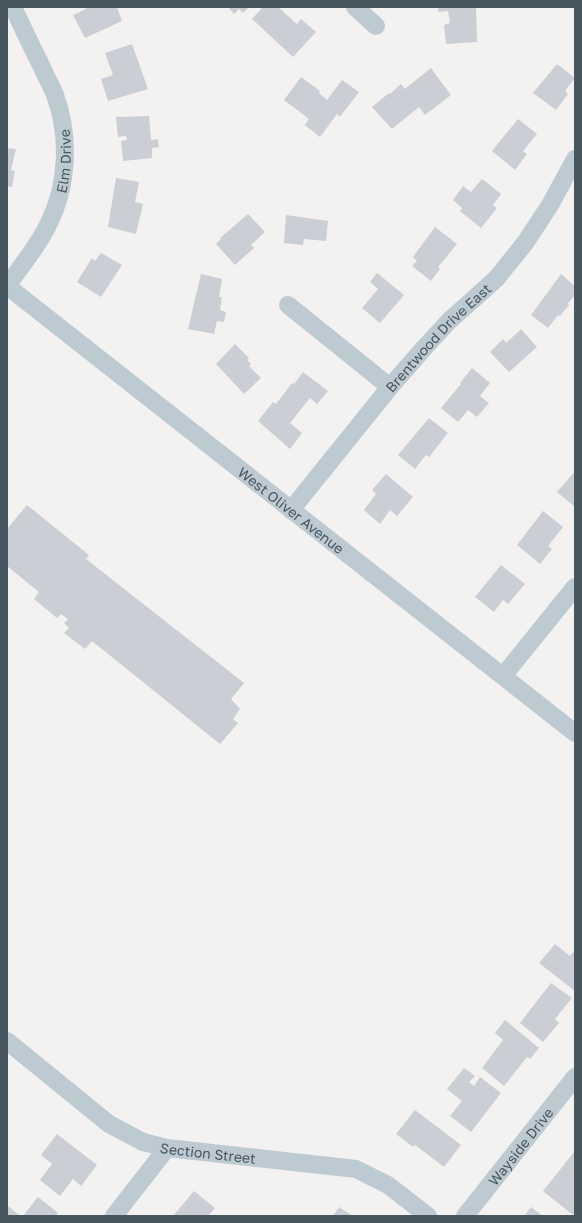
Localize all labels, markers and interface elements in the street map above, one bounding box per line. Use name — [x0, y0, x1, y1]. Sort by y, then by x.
street label: Elm Drive — [52, 128, 73, 194]
street label: Brentwood Drive East — [381, 279, 494, 395]
street label: West Oliver Avenue — [235, 463, 348, 557]
street label: Wayside Drive — [484, 1104, 556, 1189]
street label: Section Street — [158, 1138, 257, 1166]

